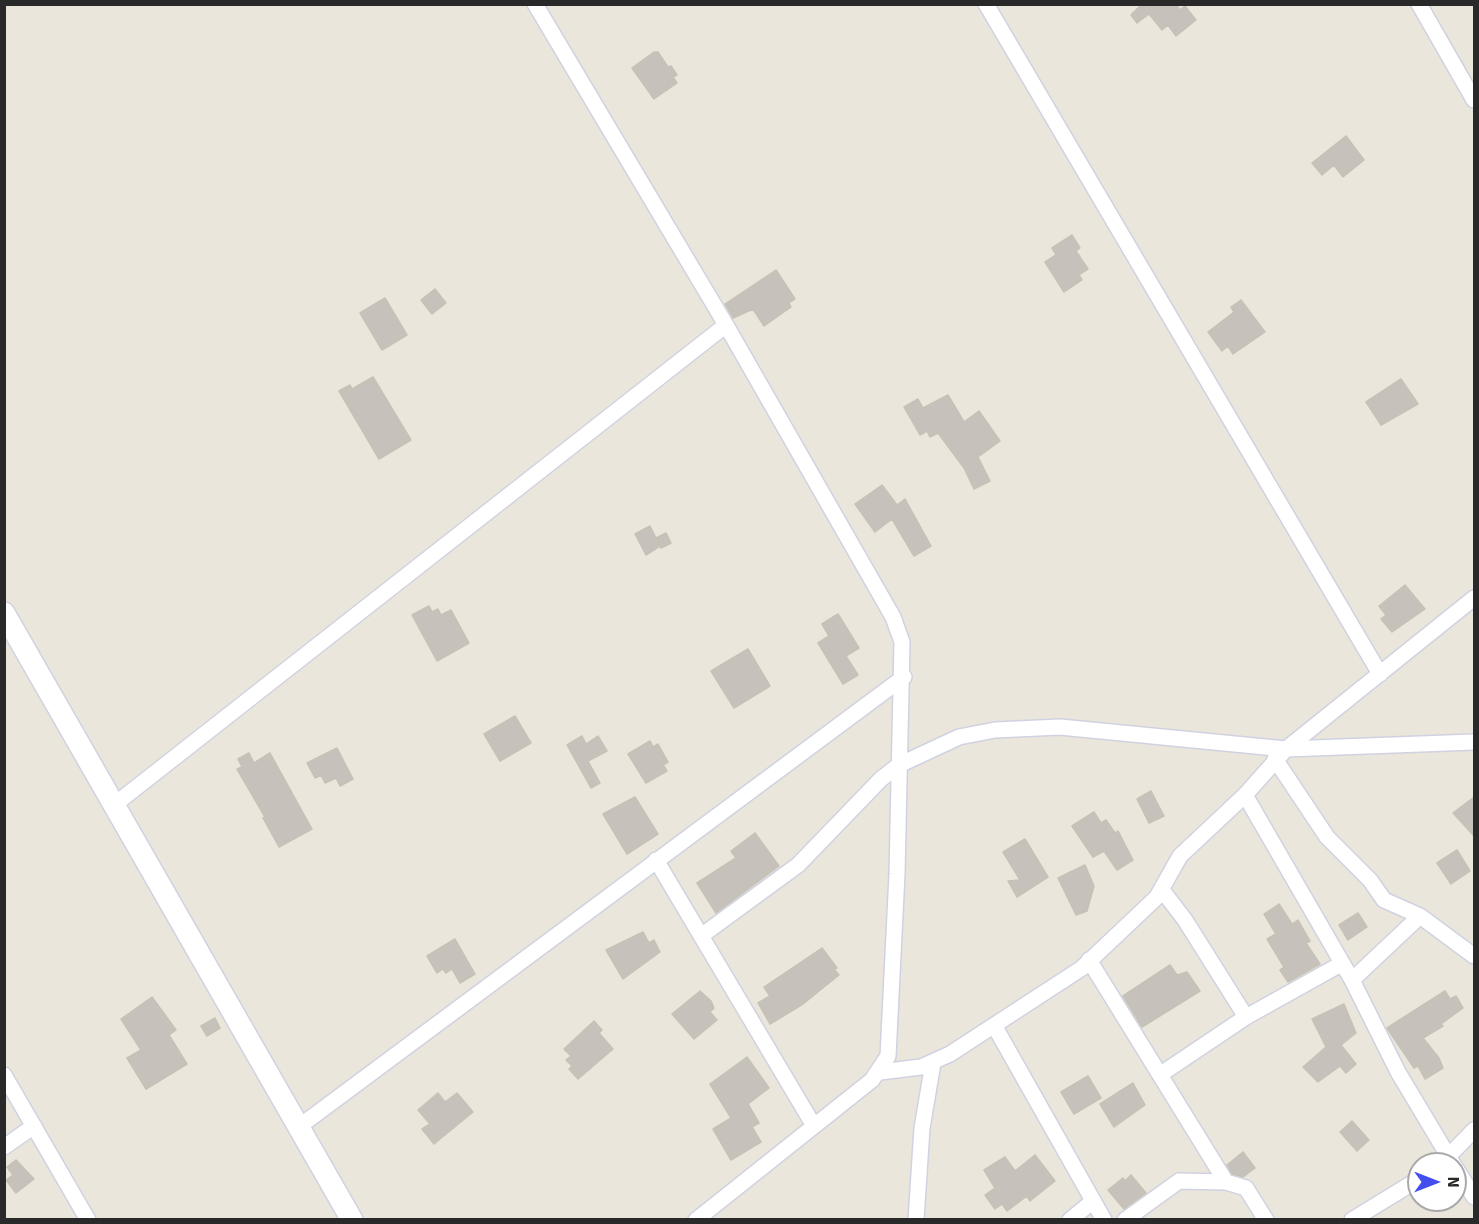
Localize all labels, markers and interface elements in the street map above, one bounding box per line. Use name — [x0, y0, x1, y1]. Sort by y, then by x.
north arrow — [1407, 1152, 1467, 1212]
text: N — [1443, 1176, 1463, 1188]

